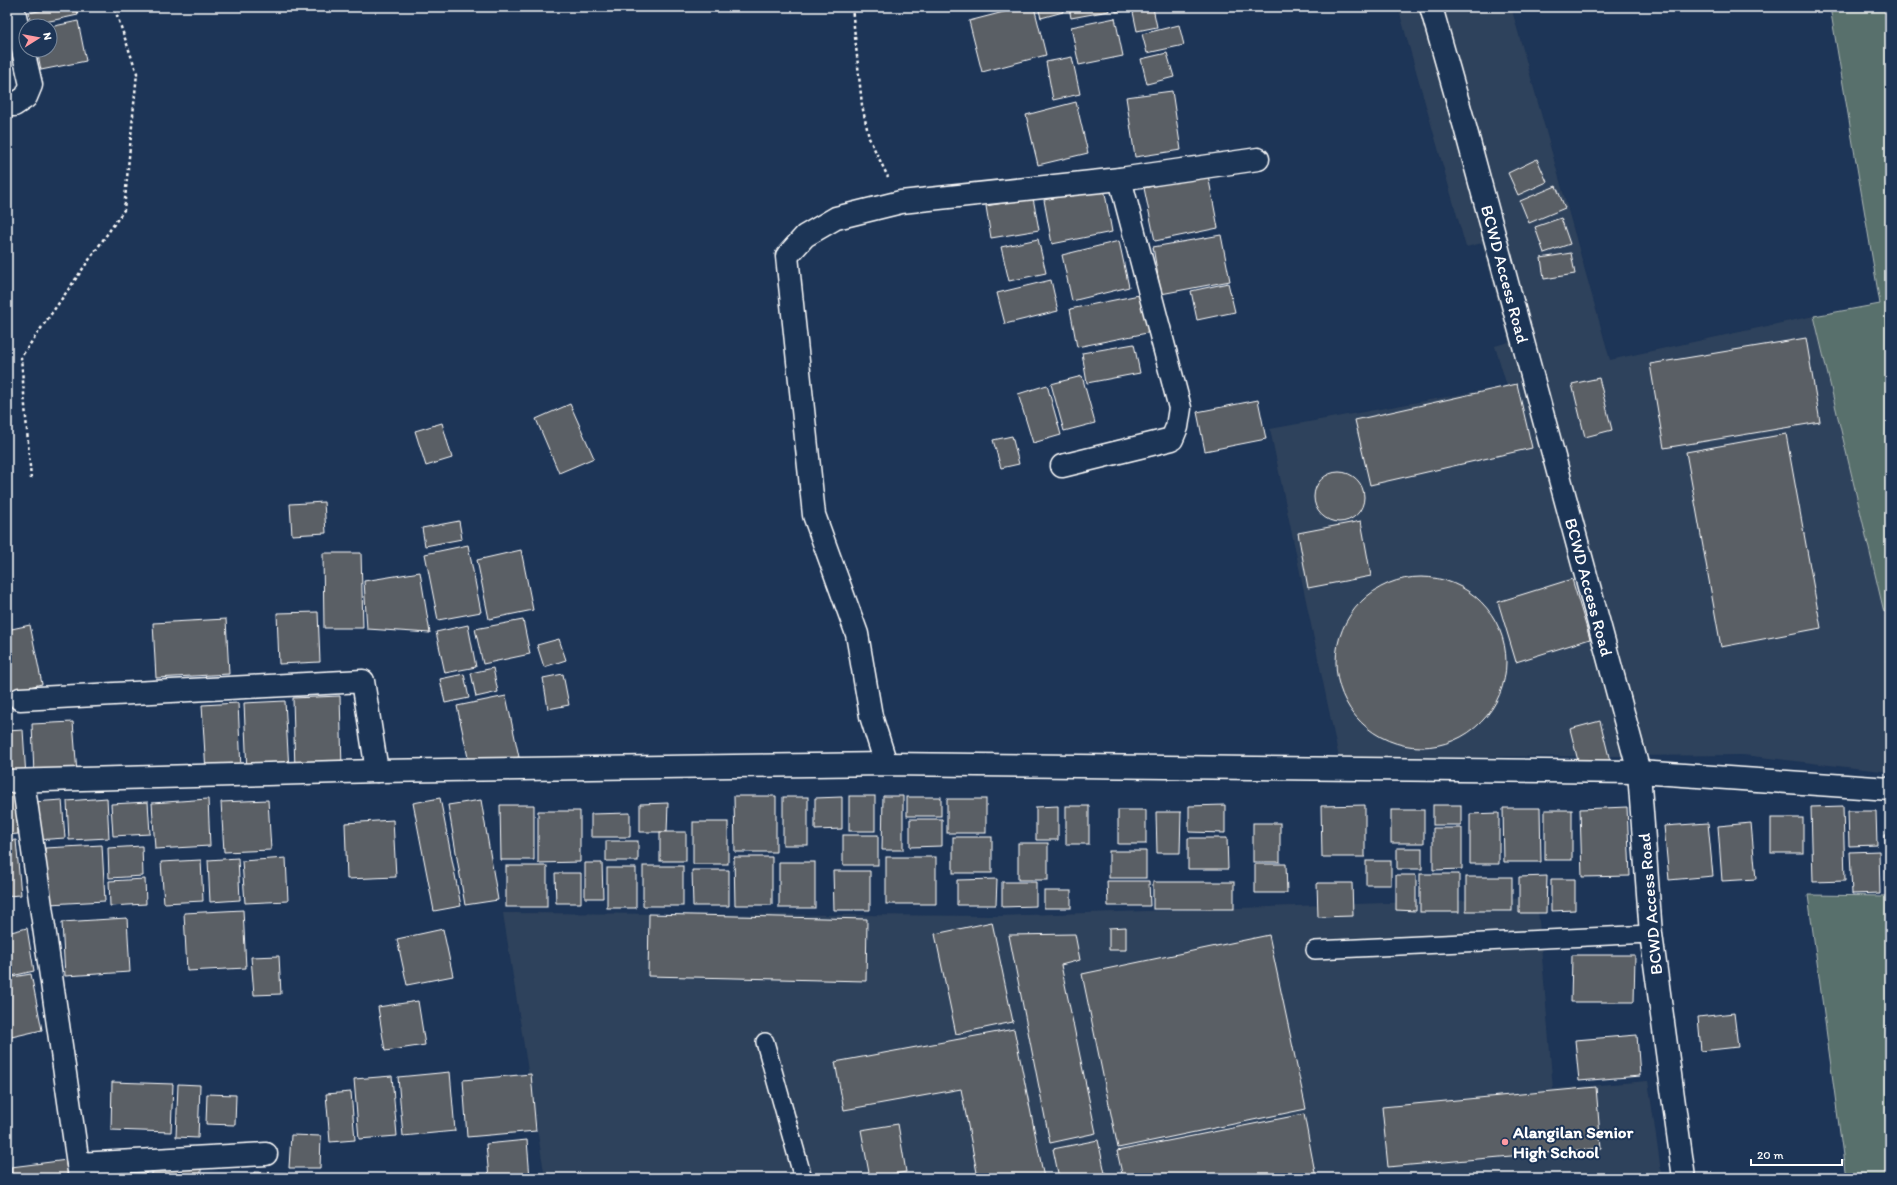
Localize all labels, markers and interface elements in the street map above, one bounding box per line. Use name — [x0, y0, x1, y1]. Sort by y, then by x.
north arrow — [18, 18, 58, 58]
text: N — [40, 31, 54, 41]
street label: BCWD Access Road — [1477, 203, 1533, 345]
street label: BCWD Access Road — [1561, 516, 1617, 658]
street label: BCWD Access Road — [1634, 832, 1666, 976]
place label: Alangilan Senior High School — [1512, 1122, 1633, 1163]
marker: Alangilan Senior High School — [1500, 1137, 1510, 1147]
scale bar — [1751, 1141, 1842, 1167]
text: 20 m — [1757, 1148, 1784, 1162]

